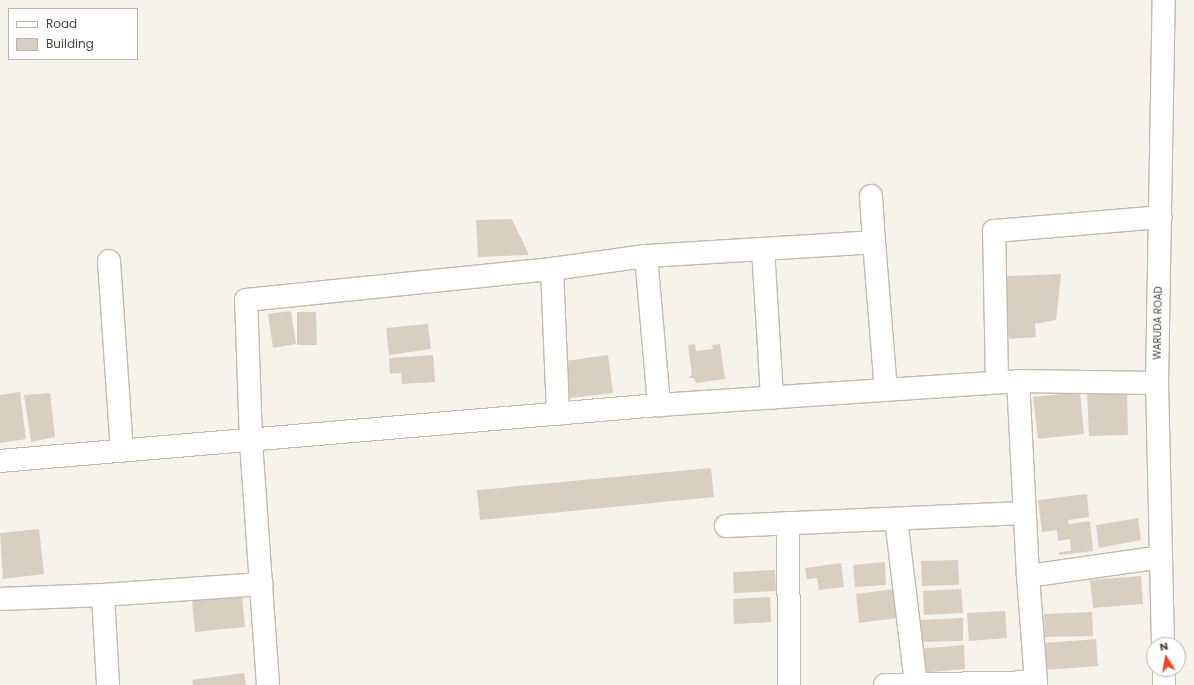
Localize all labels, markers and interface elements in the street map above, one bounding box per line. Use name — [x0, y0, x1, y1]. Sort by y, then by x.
legend — [8, 8, 138, 60]
text: Road — [46, 15, 77, 32]
text: Building — [46, 35, 94, 52]
street label: WARUDA ROAD — [1151, 286, 1165, 360]
north arrow — [1146, 637, 1186, 677]
text: N — [1158, 638, 1169, 655]

